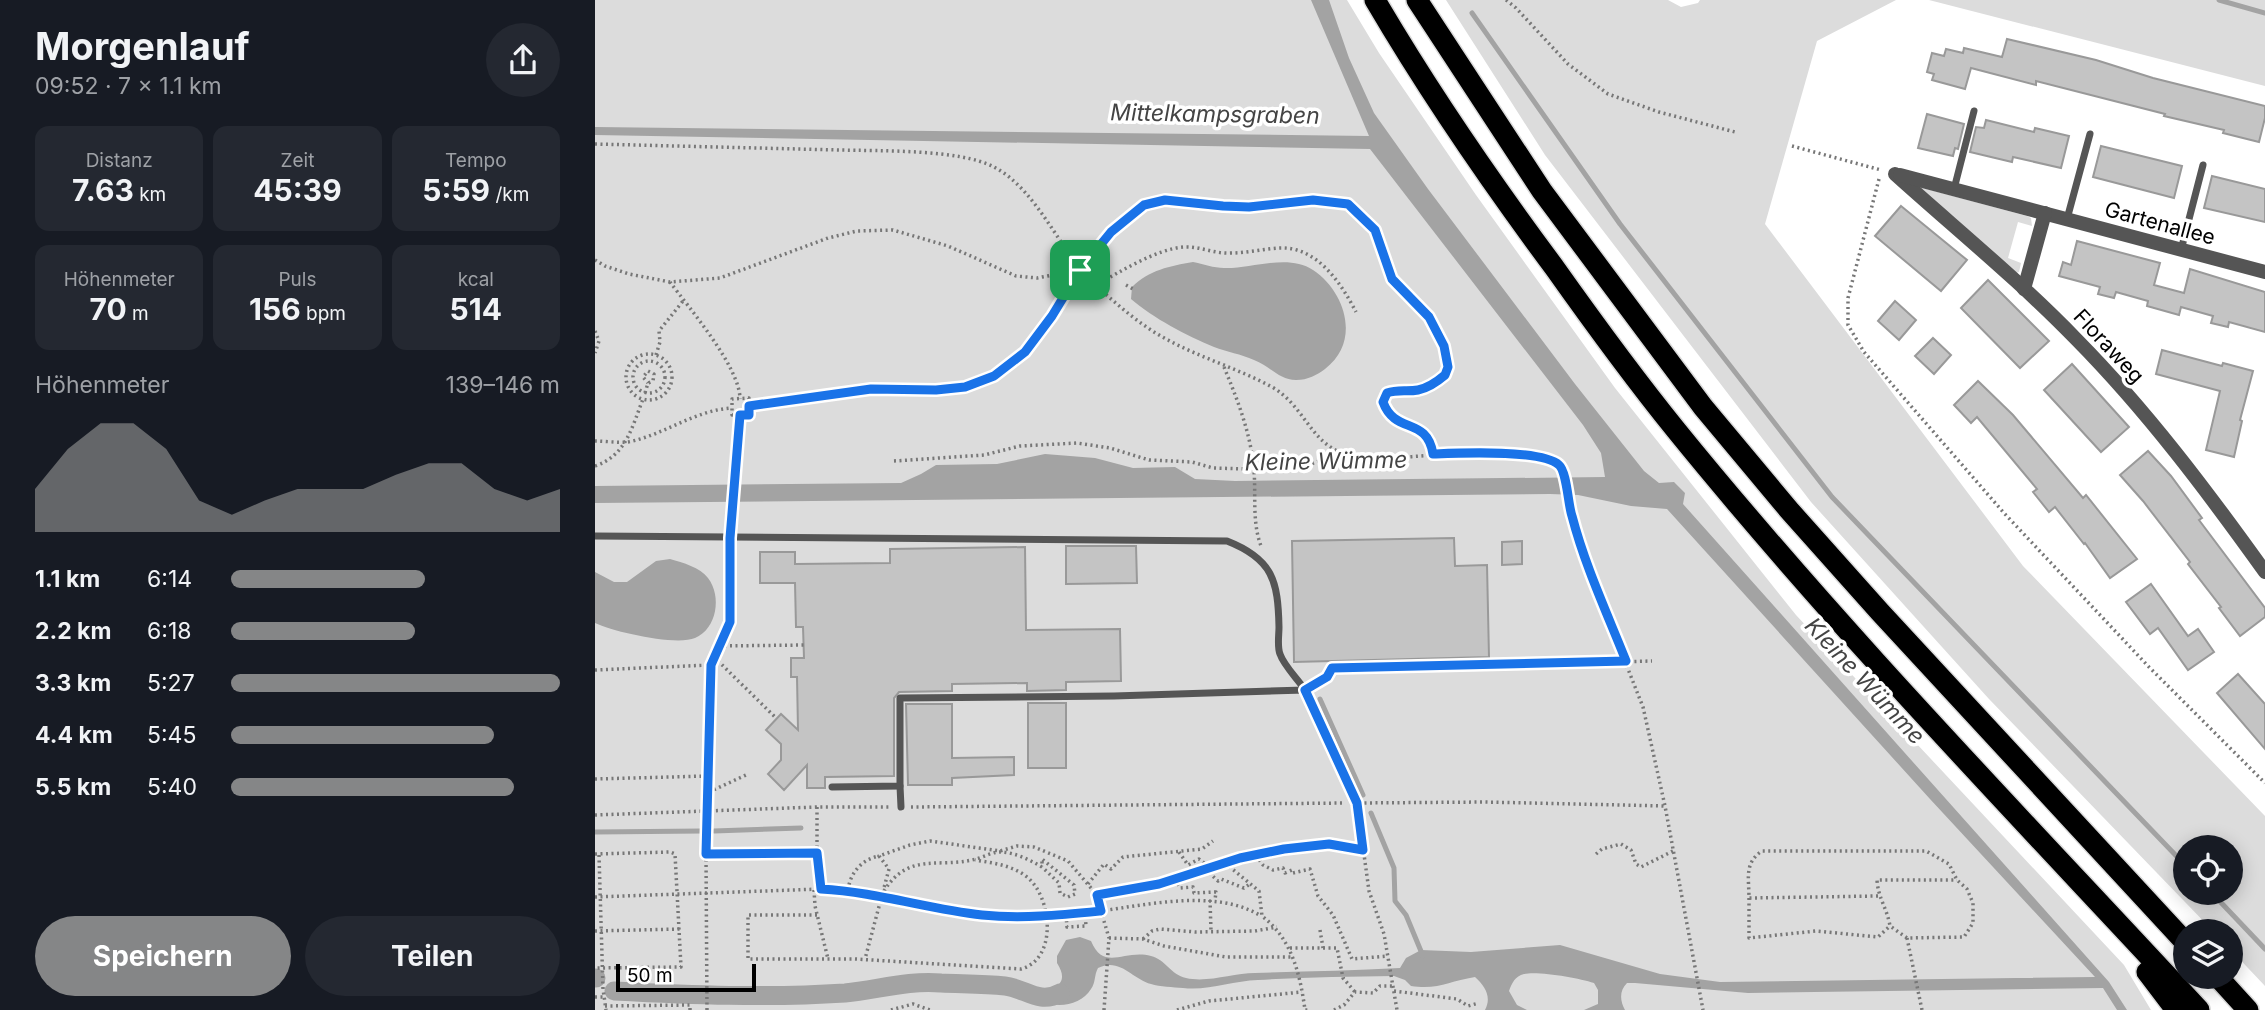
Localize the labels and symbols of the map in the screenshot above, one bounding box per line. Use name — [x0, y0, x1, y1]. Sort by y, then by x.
water label: Mittelkampsgraben — [1110, 98, 1320, 130]
street label: Gartenallee — [2102, 196, 2218, 250]
pin — [1050, 240, 1110, 300]
street label: Floraweg — [2069, 304, 2149, 388]
water label: Kleine Wümme — [1244, 446, 1408, 476]
water label: Kleine Wümme — [1799, 612, 1931, 750]
scale bar — [616, 961, 756, 993]

